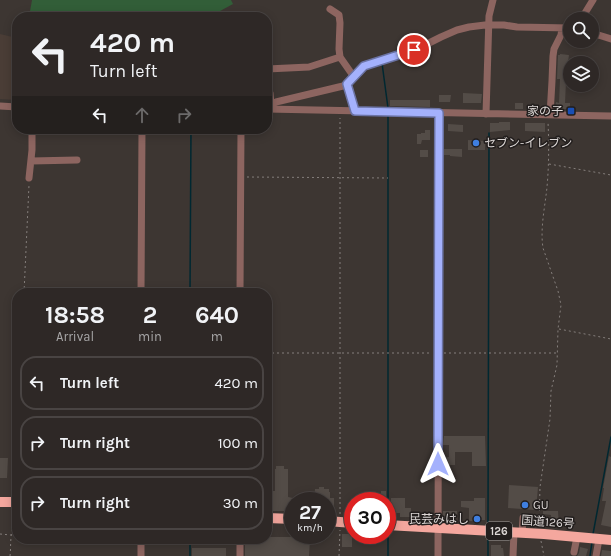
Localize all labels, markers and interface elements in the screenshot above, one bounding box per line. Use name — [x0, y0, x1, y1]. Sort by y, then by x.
map controls — [563, 12, 599, 92]
button: search — [563, 12, 599, 48]
text: 420 m — [90, 26, 175, 59]
icon: left — [24, 28, 76, 80]
pin — [397, 33, 431, 67]
icon: arrive — [403, 39, 425, 61]
button: layers — [563, 56, 599, 92]
text: Turn left — [90, 60, 158, 82]
icon: left — [89, 104, 111, 126]
icon: ahead — [131, 104, 153, 126]
icon: right — [173, 104, 195, 126]
place label: 家の子 — [527, 104, 563, 118]
marker: 家の子 — [566, 106, 576, 116]
place label: セブン-イレブン — [484, 136, 572, 150]
marker: セブン-イレブン — [471, 138, 481, 148]
text: 18:58 — [45, 301, 105, 329]
text: 2 — [143, 301, 157, 329]
text: 640 — [195, 301, 239, 329]
text: Arrival — [56, 329, 94, 344]
text: min — [138, 329, 162, 344]
text: m — [211, 329, 223, 344]
icon: left — [26, 372, 48, 394]
text: Turn left — [60, 374, 119, 392]
text: 420 m — [214, 374, 258, 392]
icon: right — [26, 432, 48, 454]
text: Turn right — [60, 434, 130, 452]
text: 100 m — [218, 434, 258, 452]
position arrow — [417, 443, 459, 485]
icon: right — [26, 492, 48, 514]
speed limit sign: 30 — [344, 492, 396, 544]
text: Turn right — [60, 494, 130, 512]
text: 30 m — [223, 494, 258, 512]
place label: GU — [533, 498, 549, 512]
marker: GU — [520, 500, 530, 510]
text: 27 — [299, 501, 321, 524]
place label: 民芸みはし — [409, 512, 469, 526]
street label: 国道126号 — [521, 513, 575, 531]
marker: 民芸みはし — [472, 514, 482, 524]
text: km/h — [297, 522, 323, 534]
road number: 126 — [486, 522, 512, 540]

